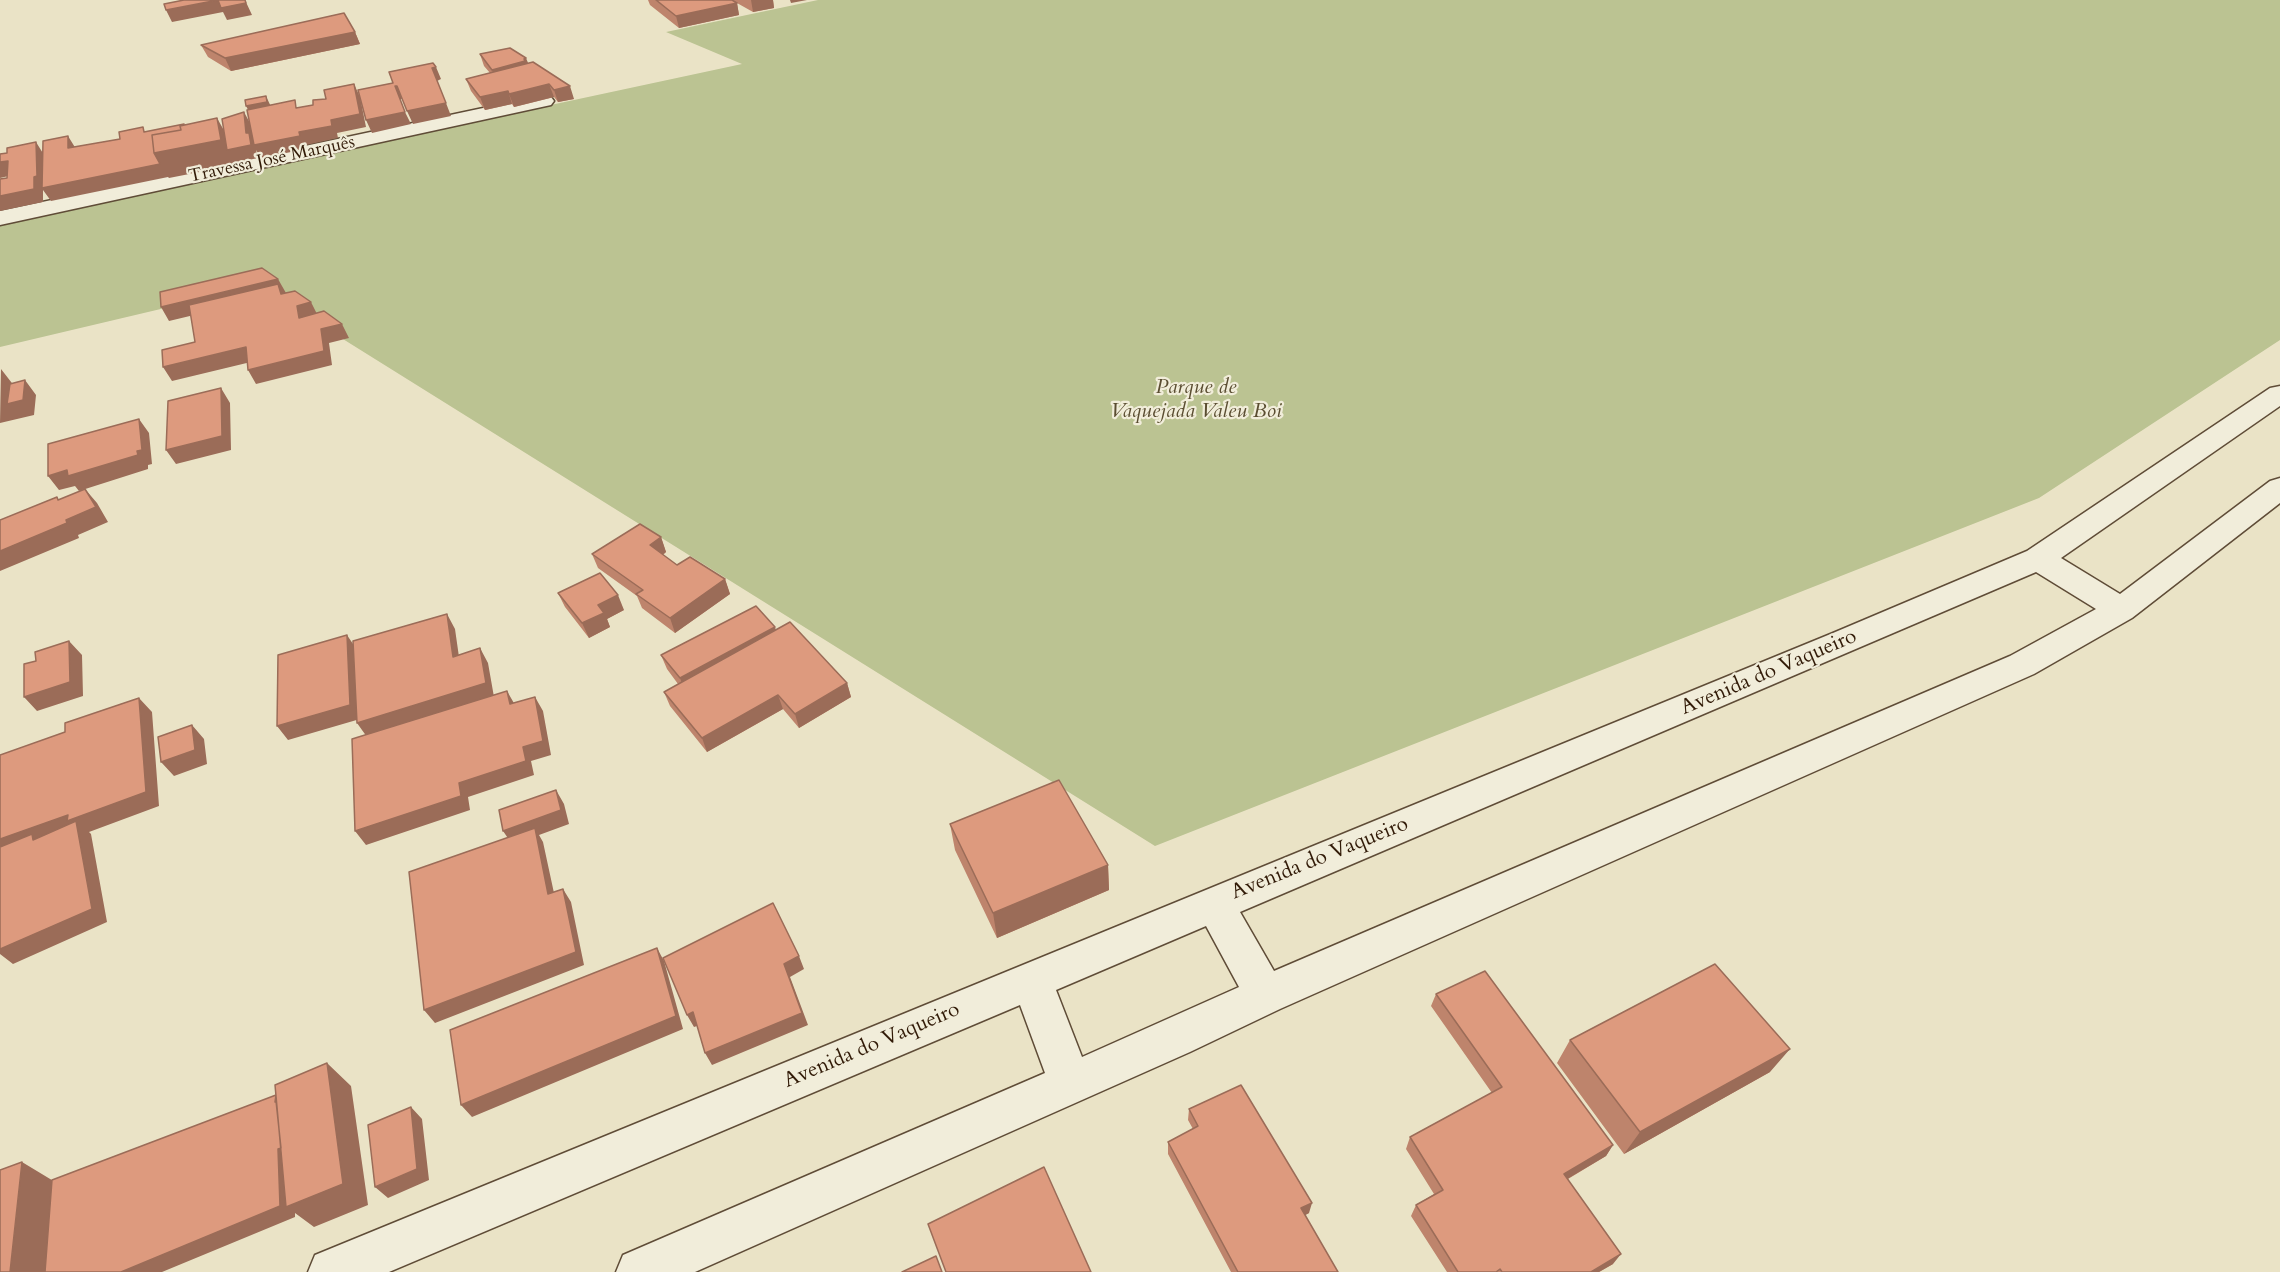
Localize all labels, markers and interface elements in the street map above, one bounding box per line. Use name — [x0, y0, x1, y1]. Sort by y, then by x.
street label: Travessa José Marquês — [187, 132, 357, 188]
park label: Parque de Vaquejada Valeu Boi — [1110, 375, 1282, 425]
street label: Avenida do Vaqueiro — [1677, 625, 1861, 721]
street label: Avenida do Vaqueiro — [1228, 812, 1412, 906]
street label: Avenida do Vaqueiro — [780, 998, 964, 1094]

